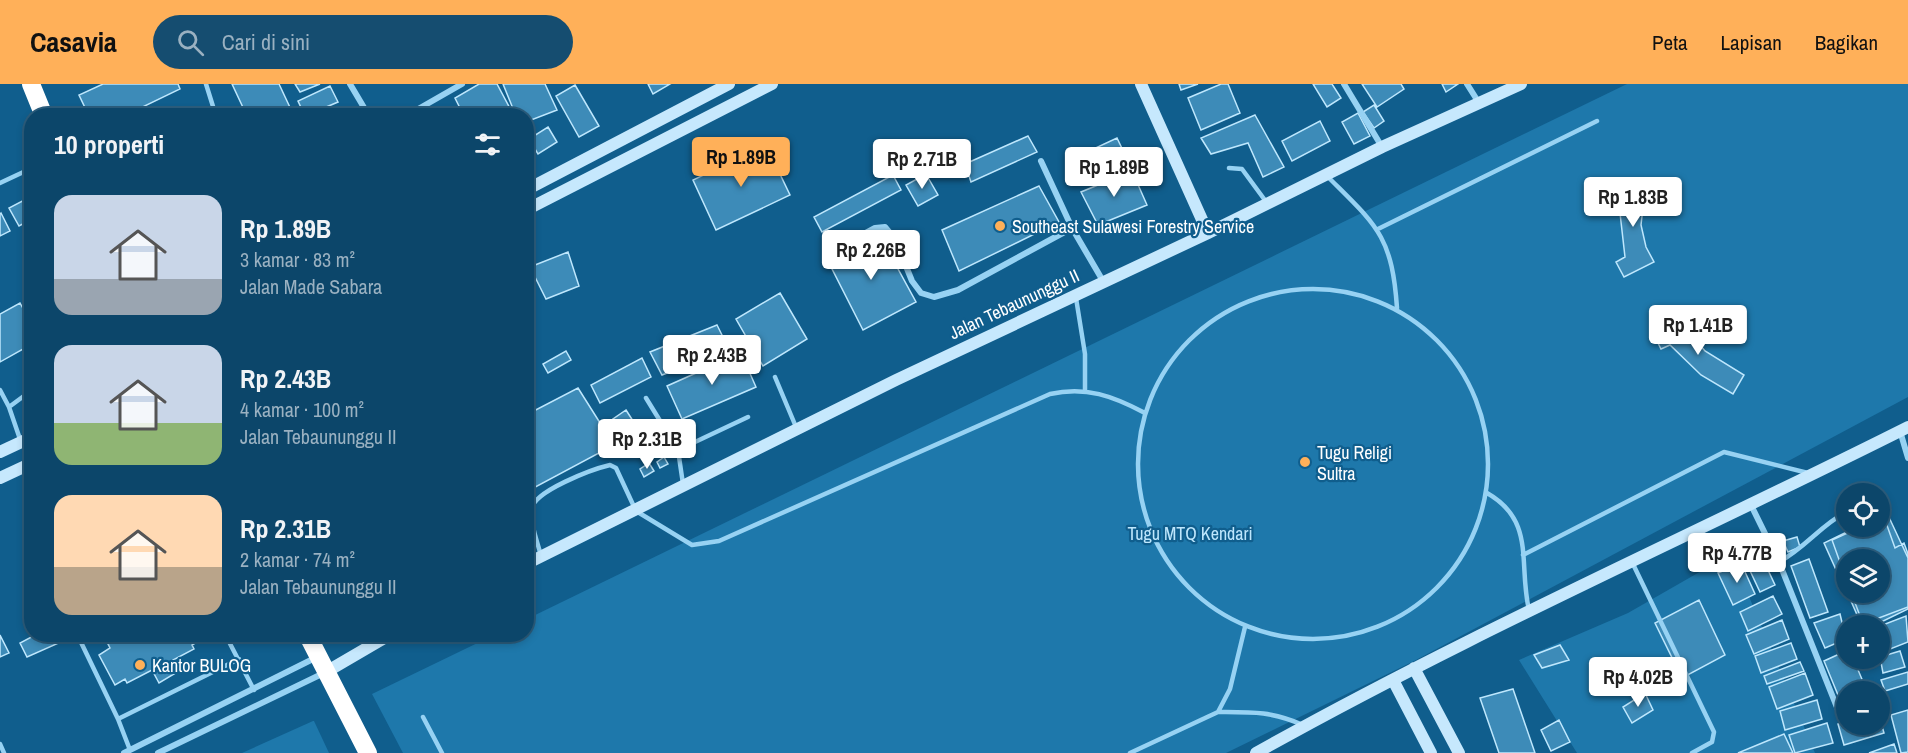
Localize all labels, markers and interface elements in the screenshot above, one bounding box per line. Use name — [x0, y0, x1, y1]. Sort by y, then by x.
search box — [153, 15, 573, 69]
text: Casavia — [30, 23, 117, 61]
icon: search — [174, 26, 207, 59]
text: Cari di sini — [222, 27, 310, 57]
text: Peta — [1652, 28, 1688, 57]
text: Lapisan — [1721, 28, 1782, 57]
text: Bagikan — [1815, 28, 1878, 57]
text: 10 properti — [54, 127, 164, 162]
icon: filters — [471, 128, 504, 161]
pin: Rp 1.89B — [679, 137, 803, 188]
pin: Rp 2.71B — [860, 139, 984, 190]
text: Rp 1.89B — [706, 143, 776, 170]
text: Rp 2.71B — [887, 145, 957, 172]
pin: Rp 1.89B — [1052, 147, 1176, 198]
text: Rp 1.89B — [1079, 153, 1149, 180]
pin: Rp 1.83B — [1571, 177, 1695, 228]
text: Rp 1.83B — [1598, 183, 1668, 210]
text: Rp 1.89B — [240, 211, 331, 246]
place label: Southeast Sulawesi Forestry Service — [1012, 214, 1254, 239]
icon: home — [102, 219, 174, 291]
marker: Southeast Sulawesi Forestry Service — [993, 219, 1007, 233]
pin: Rp 2.26B — [809, 230, 933, 281]
text: Rp 2.26B — [836, 236, 906, 263]
text: 3 kamar · 83 m² — [240, 246, 355, 273]
street label: Jalan Tebaununggu II — [945, 263, 1083, 345]
text: Jalan Made Sabara — [240, 273, 382, 300]
pin: Rp 1.41B — [1636, 305, 1760, 356]
text: Rp 1.41B — [1663, 311, 1733, 338]
pin: Rp 2.43B — [650, 335, 774, 386]
text: Rp 2.43B — [677, 341, 747, 368]
text: Rp 2.43B — [240, 361, 331, 396]
icon: home — [102, 369, 174, 441]
text: 4 kamar · 100 m² — [240, 396, 364, 423]
pin: Rp 2.31B — [585, 419, 709, 470]
text: Jalan Tebaununggu II — [240, 423, 397, 450]
text: Rp 2.31B — [612, 425, 682, 452]
place label: Tugu Religi Sultra — [1317, 440, 1392, 486]
marker: Tugu Religi Sultra — [1298, 455, 1312, 469]
map controls — [1836, 483, 1890, 735]
button: locate — [1836, 483, 1890, 537]
text: Rp 2.31B — [240, 511, 331, 546]
icon: home — [102, 519, 174, 591]
park label: Tugu MTQ Kendari — [1127, 521, 1253, 546]
pin: Rp 4.77B — [1675, 533, 1799, 584]
text: Rp 4.77B — [1702, 539, 1772, 566]
text: 2 kamar · 74 m² — [240, 546, 355, 573]
button: layers — [1836, 549, 1890, 603]
text: Jalan Tebaununggu II — [240, 573, 397, 600]
button: + — [1836, 615, 1890, 669]
place label: Kantor BULOG — [152, 653, 251, 678]
pin: Rp 4.02B — [1576, 657, 1700, 708]
marker: Kantor BULOG — [133, 658, 147, 672]
text: Rp 4.02B — [1603, 663, 1673, 690]
button: − — [1836, 681, 1890, 735]

